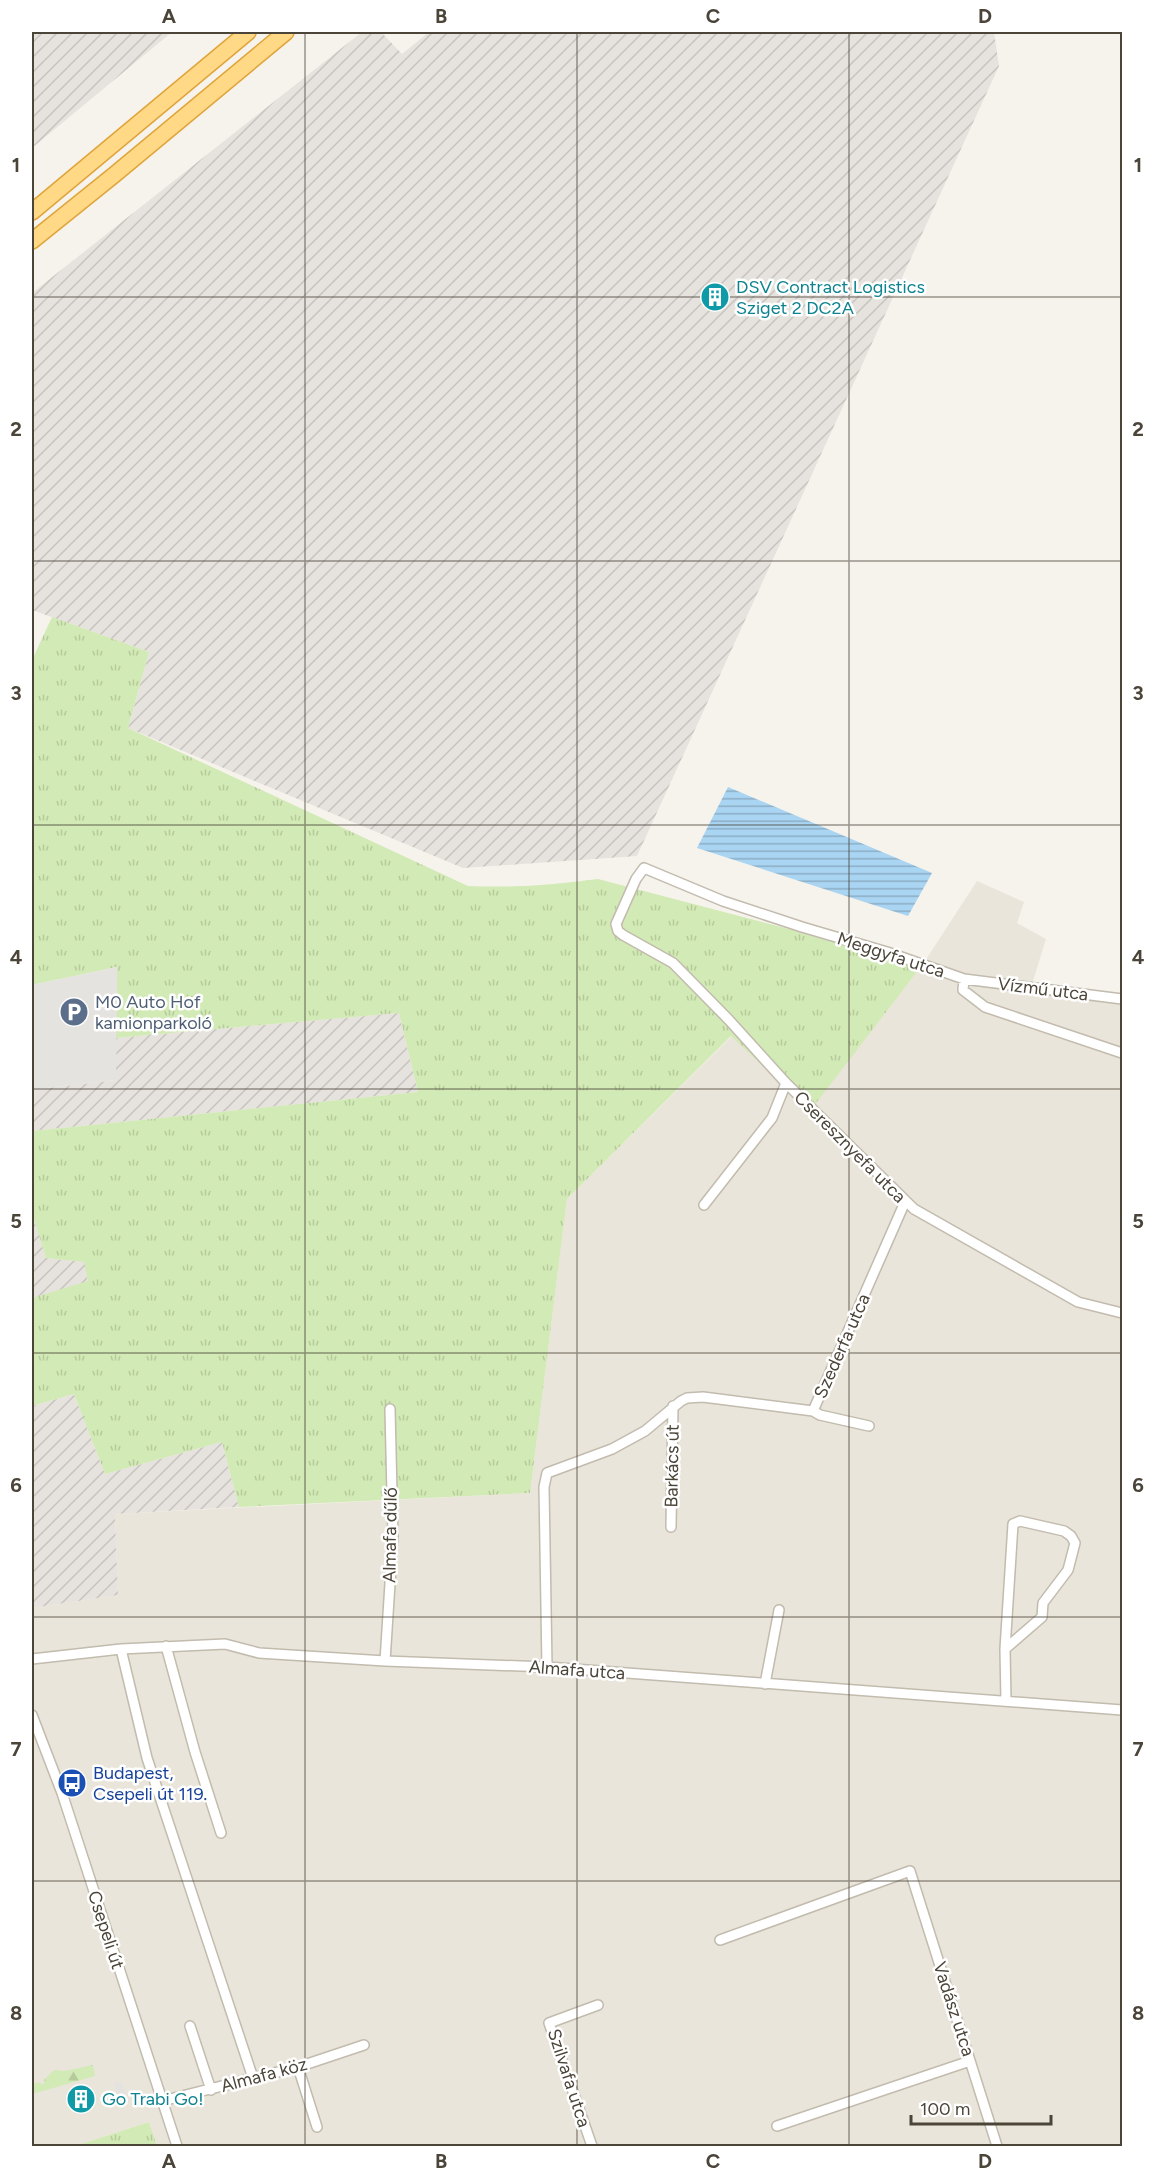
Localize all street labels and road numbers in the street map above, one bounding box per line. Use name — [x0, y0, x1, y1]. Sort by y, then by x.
street label: Meggyfa utca — [835, 927, 947, 983]
street label: Vízmű utca — [996, 973, 1090, 1005]
street label: Cseresznyefa utca — [789, 1086, 911, 1208]
street label: Szederfa utca — [809, 1290, 875, 1402]
street label: Barkács út — [660, 1424, 684, 1508]
street label: Almafa dűlő — [378, 1487, 402, 1583]
street label: Almafa utca — [528, 1656, 626, 1684]
street label: Csepeli út — [83, 1888, 129, 1972]
street label: Vadász utca — [928, 1959, 980, 2059]
street label: Szilvafa utca — [543, 2026, 595, 2130]
street label: Almafa köz — [218, 2053, 310, 2097]

